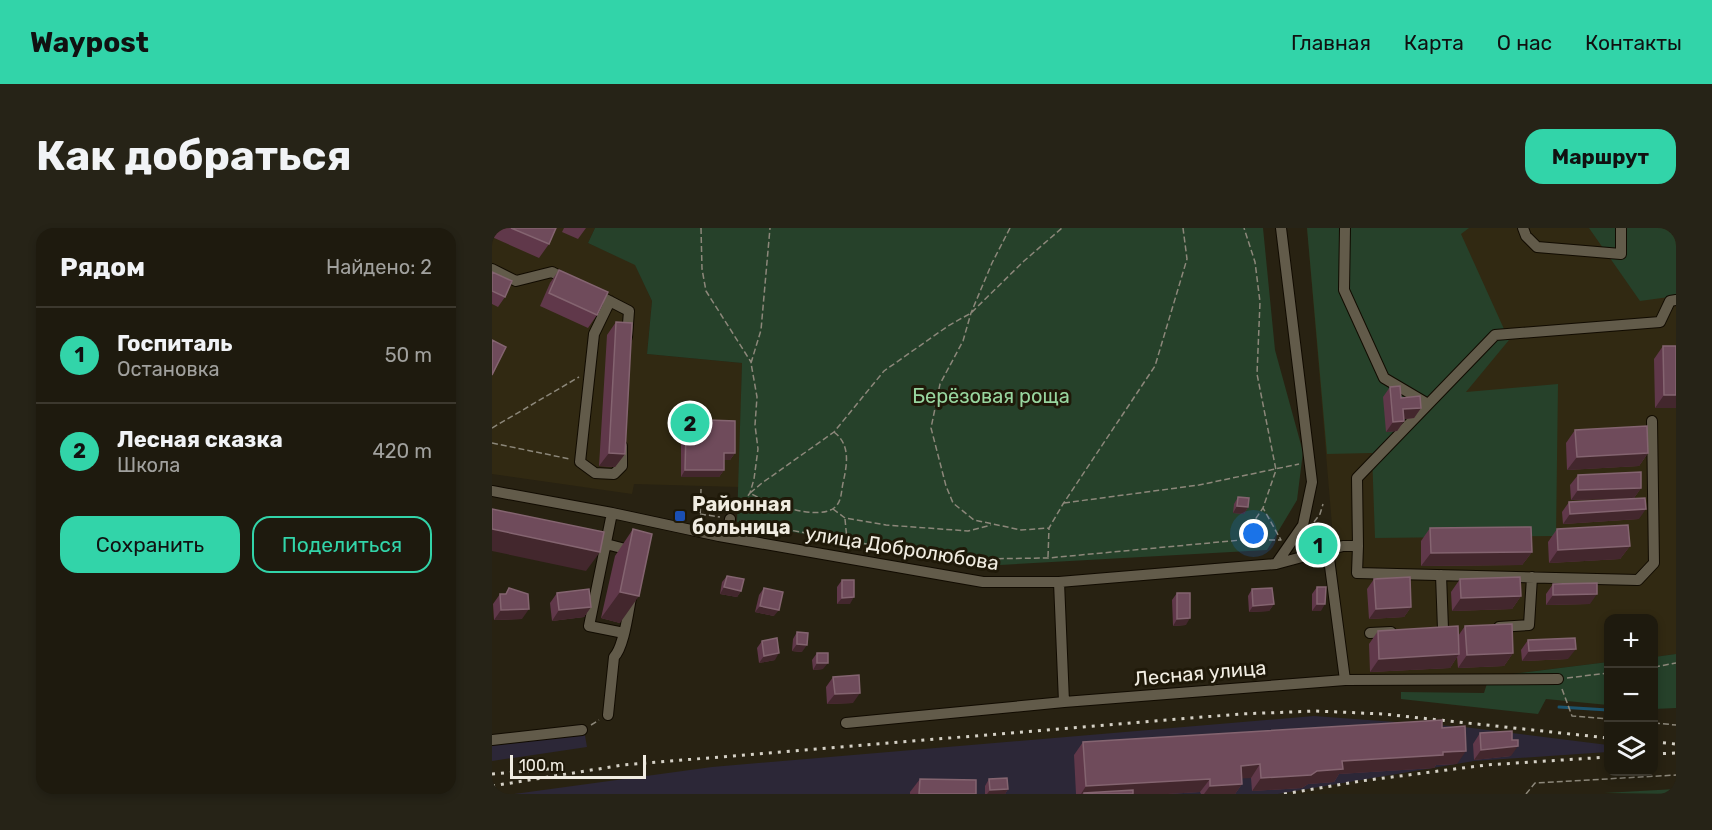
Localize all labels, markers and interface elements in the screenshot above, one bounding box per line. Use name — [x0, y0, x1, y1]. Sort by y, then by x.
text: Waypost — [30, 26, 149, 59]
text: Главная — [1291, 30, 1371, 55]
text: Карта — [1404, 30, 1464, 55]
text: О нас — [1497, 30, 1552, 55]
text: Контакты — [1585, 30, 1682, 55]
button: Маршрут — [1525, 129, 1676, 184]
text: Как добраться — [36, 131, 352, 181]
text: Рядом — [60, 252, 145, 283]
text: Найдено: 2 — [326, 255, 432, 279]
text: Госпиталь — [117, 330, 232, 357]
text: 1 — [75, 343, 84, 367]
text: 50 m — [385, 343, 432, 367]
text: Остановка — [117, 357, 220, 381]
park label: Берёзовая роща — [912, 384, 1070, 408]
pin: 2 — [670, 400, 710, 446]
text: Лесная сказка — [117, 426, 283, 453]
text: 2 — [73, 439, 86, 463]
text: 420 m — [372, 439, 432, 463]
text: Школа — [117, 453, 180, 477]
place label: Районная больница — [692, 492, 792, 539]
marker: Районная больница — [673, 509, 687, 523]
button: Сохранить — [60, 516, 240, 573]
button: Поделиться — [252, 516, 432, 573]
your location — [1239, 519, 1268, 548]
street label: улица Добролюбова — [803, 521, 1001, 575]
pin: 1 — [1298, 522, 1338, 568]
map controls — [1604, 614, 1658, 776]
button: + — [1604, 614, 1658, 668]
street label: Лесная улица — [1133, 655, 1267, 691]
button: − — [1604, 668, 1658, 722]
button: layers — [1604, 722, 1658, 776]
scale bar — [510, 752, 646, 780]
text: 100 m — [519, 756, 564, 775]

